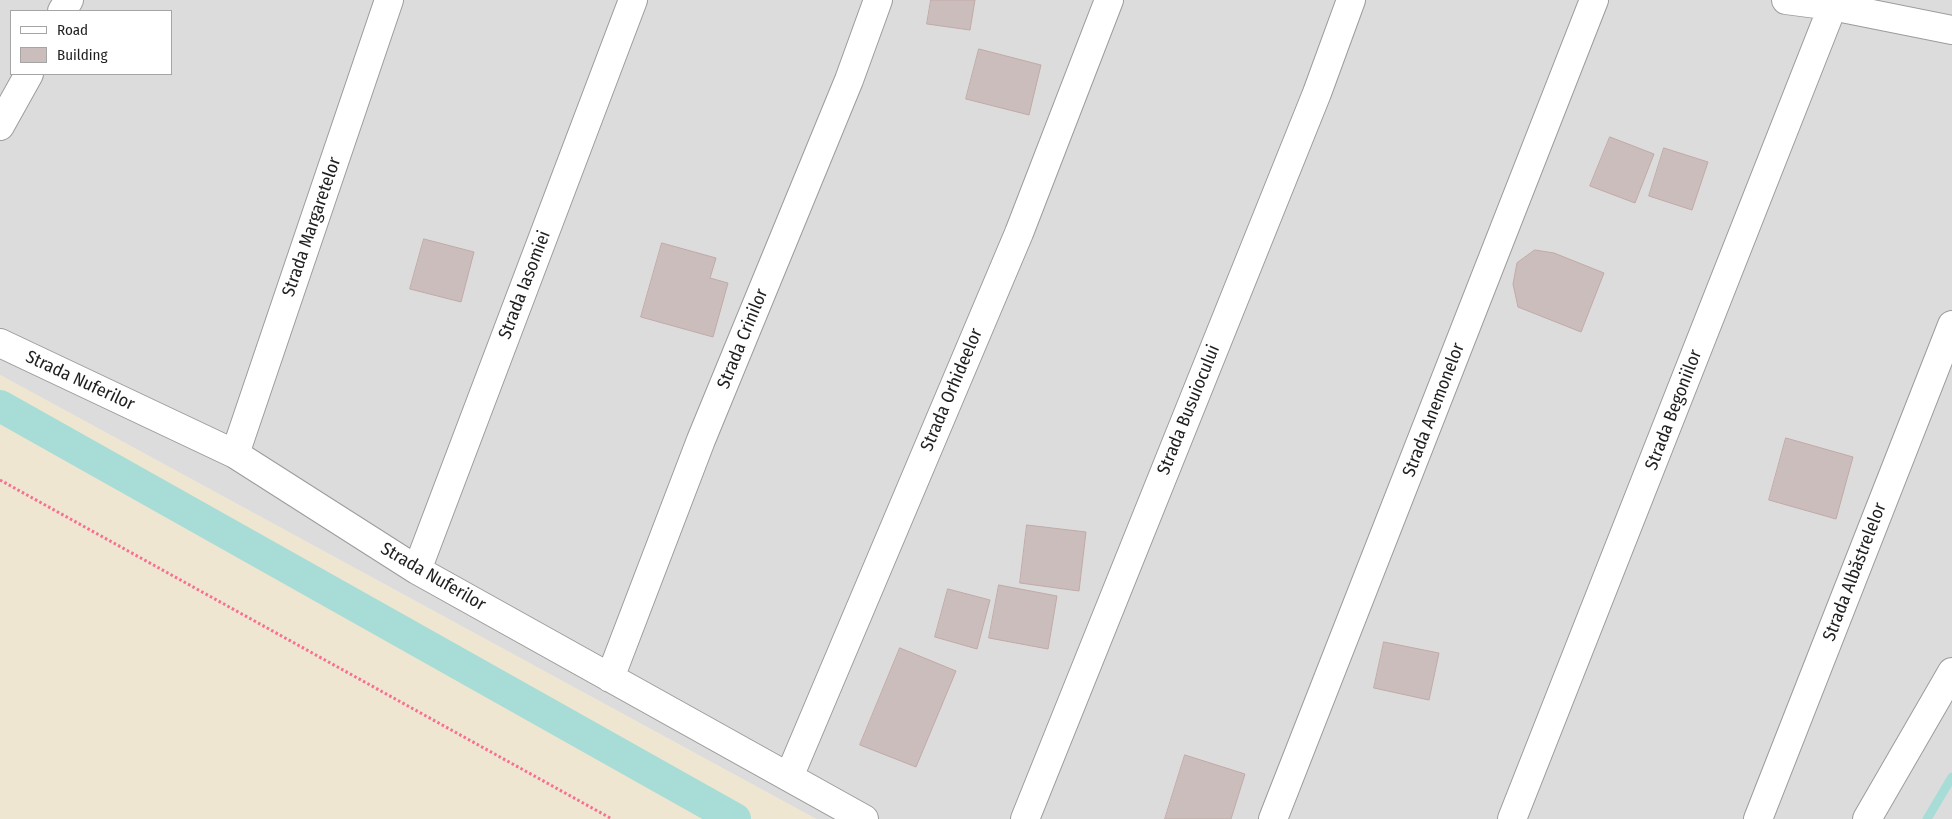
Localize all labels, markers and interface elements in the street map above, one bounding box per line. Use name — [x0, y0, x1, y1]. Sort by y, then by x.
legend — [10, 10, 172, 75]
text: Road — [57, 21, 88, 39]
text: Building — [57, 46, 108, 64]
street label: Strada Margaretelor — [278, 154, 346, 300]
street label: Strada Iasomiei — [494, 228, 556, 342]
street label: Strada Crinilor — [713, 286, 773, 392]
street label: Strada Orhideelor — [916, 325, 988, 455]
street label: Strada Anemonelor — [1398, 340, 1470, 480]
street label: Strada Busuiocului — [1153, 342, 1225, 478]
street label: Strada Nuferilor — [22, 346, 138, 416]
street label: Strada Begoniilor — [1641, 347, 1707, 473]
street label: Strada Albăstrelelor — [1819, 500, 1891, 644]
street label: Strada Nuferilor — [377, 538, 489, 616]

